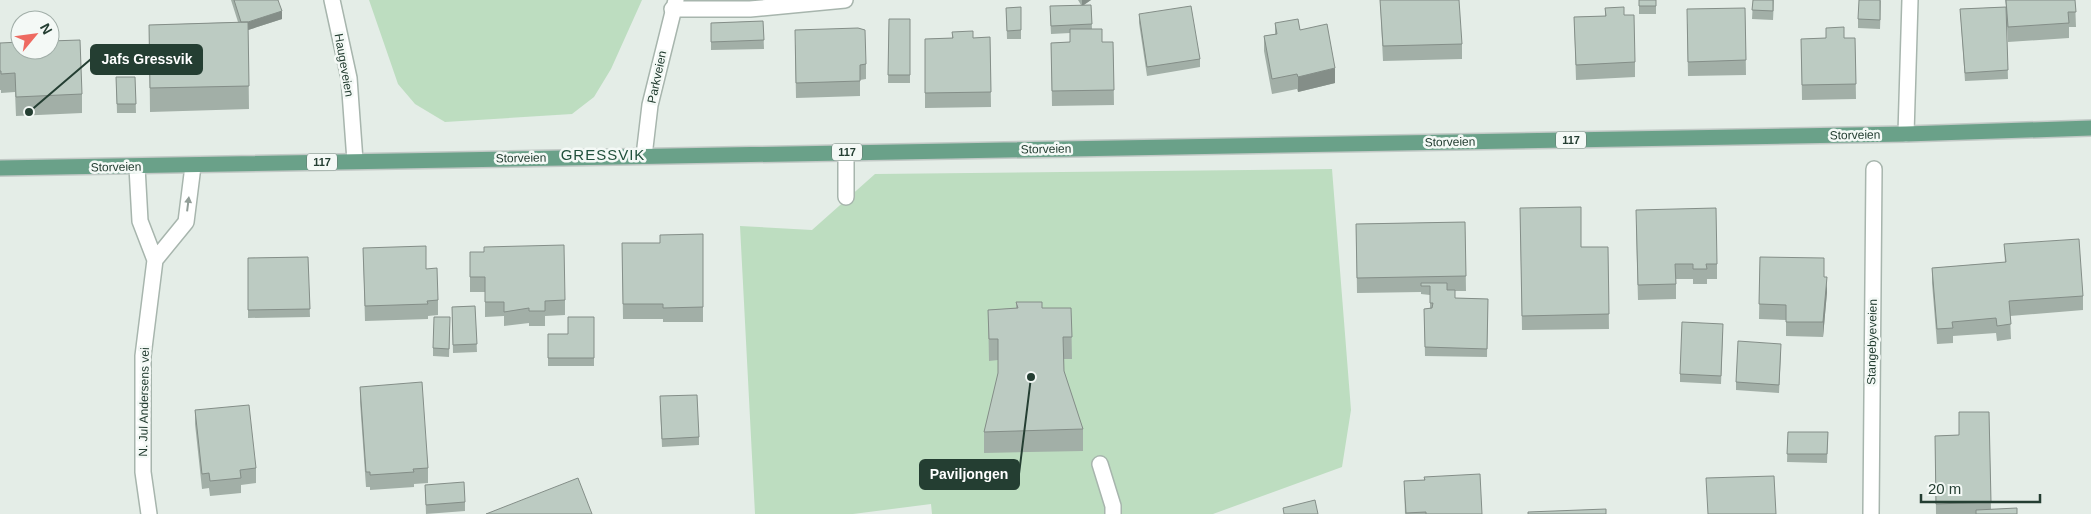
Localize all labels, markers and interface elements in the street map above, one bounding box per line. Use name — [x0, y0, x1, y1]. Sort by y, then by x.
north arrow — [10, 10, 60, 60]
text: N — [37, 20, 56, 37]
street label: Haugeveien — [332, 32, 356, 98]
callout: Jafs Gressvik — [91, 45, 202, 74]
street label: Parkveien — [645, 49, 669, 105]
text: Jafs Gressvik — [101, 51, 193, 67]
street label: Storveien — [1830, 128, 1880, 142]
road number: 117 — [1556, 132, 1586, 148]
street label: Storveien — [1425, 135, 1475, 149]
street label: Storveien — [1021, 142, 1071, 156]
road number: 117 — [832, 144, 862, 160]
district label: GRESSVIK — [561, 146, 645, 163]
street label: Storveien — [496, 151, 546, 165]
road number: 117 — [307, 154, 337, 170]
street label: Storveien — [91, 160, 141, 174]
one-way arrow — [184, 196, 192, 212]
street label: Stangebyeveien — [1864, 299, 1880, 385]
street label: N. Jul Andersens vei — [136, 347, 152, 457]
callout: Paviljongen — [920, 460, 1019, 489]
text: Paviljongen — [930, 466, 1008, 482]
scale bar — [1921, 472, 2040, 504]
text: 20 m — [1928, 480, 1961, 497]

